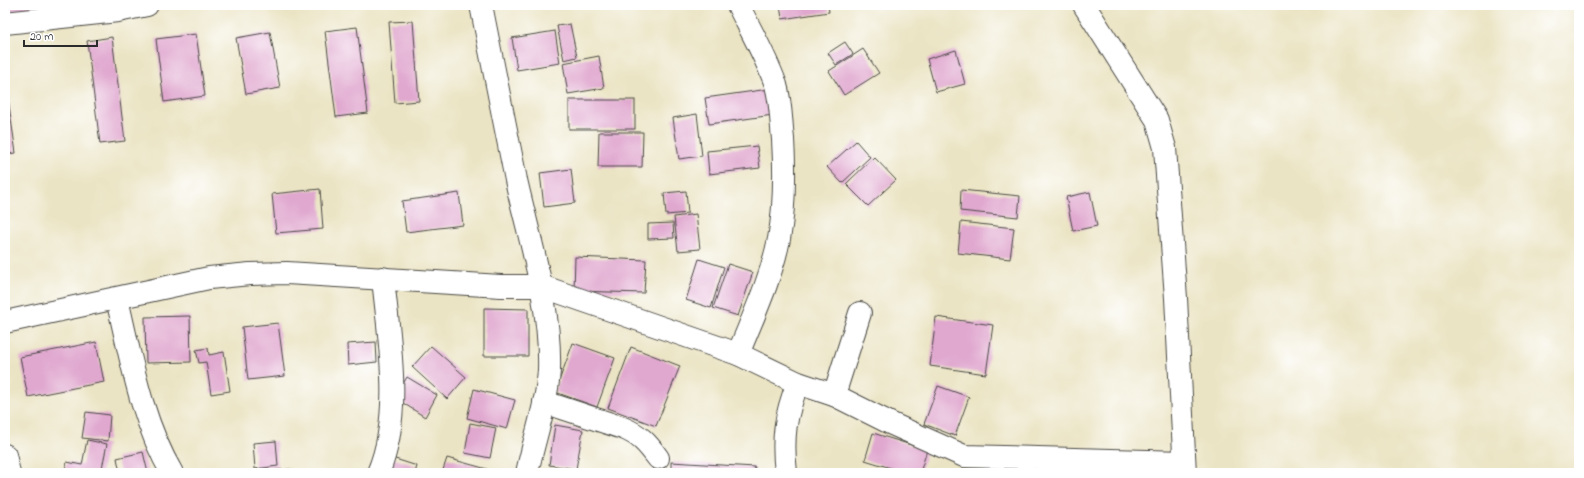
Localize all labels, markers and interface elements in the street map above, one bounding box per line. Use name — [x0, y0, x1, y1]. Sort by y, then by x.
scale bar — [24, 22, 97, 48]
text: 20 m — [30, 28, 53, 46]

